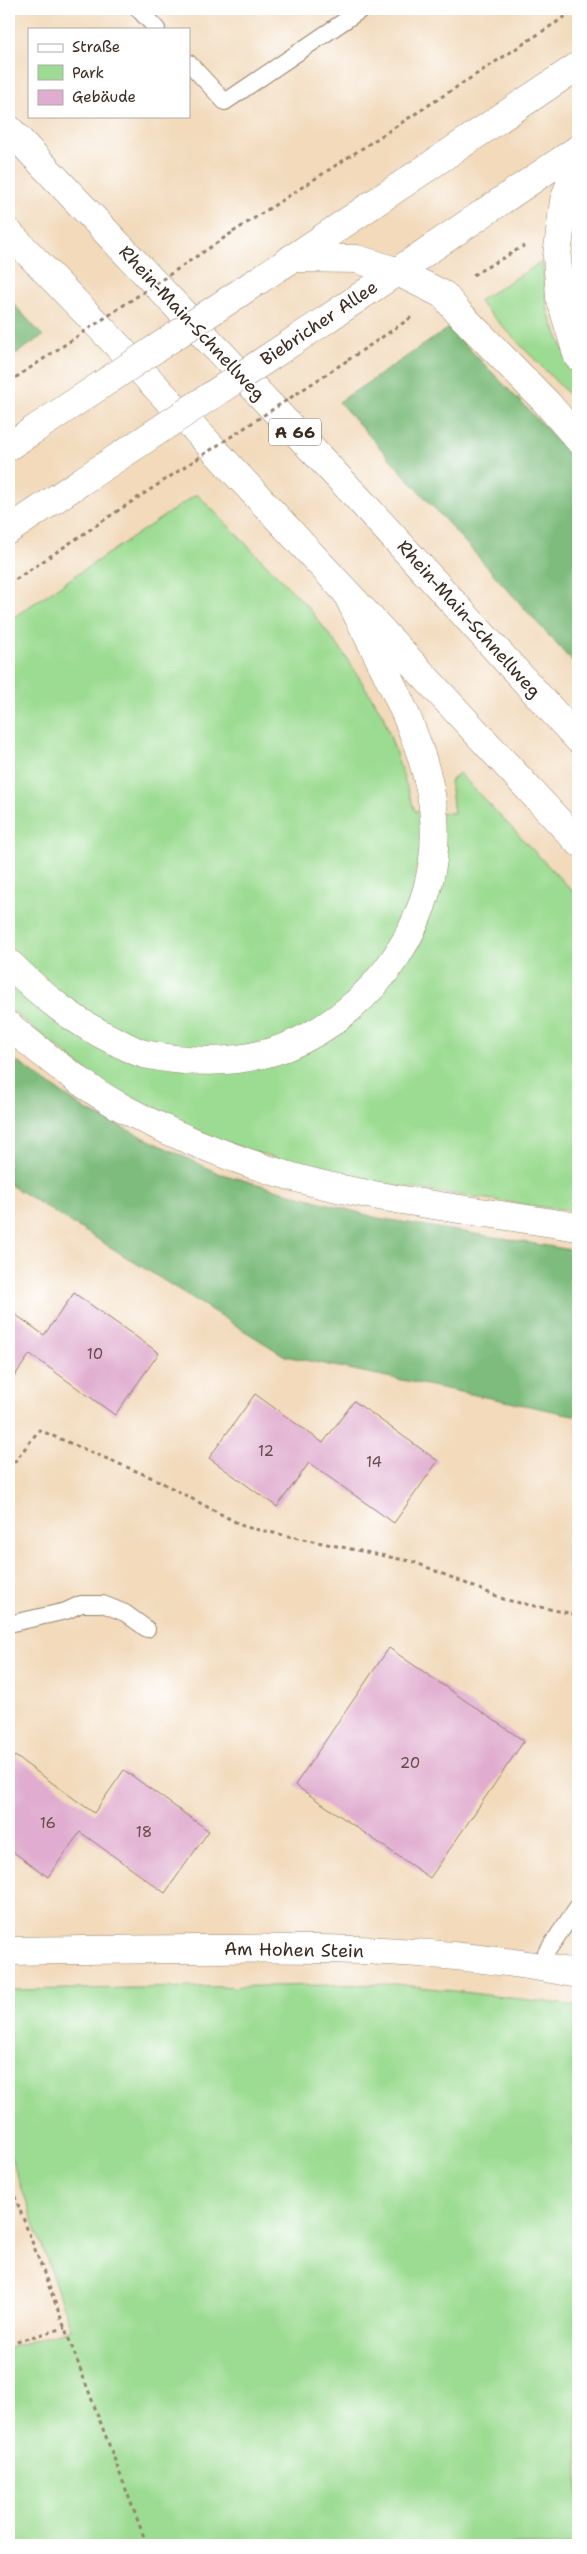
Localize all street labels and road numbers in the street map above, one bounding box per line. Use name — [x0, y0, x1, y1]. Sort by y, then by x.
street label: Rhein-Main-Schnellweg — [114, 240, 270, 406]
street label: Biebricher Allee — [256, 275, 382, 371]
road number: A 66 — [269, 418, 321, 446]
street label: Rhein-Main-Schnellweg — [392, 535, 546, 703]
street label: Am Hohen Stein — [224, 1937, 364, 1963]

